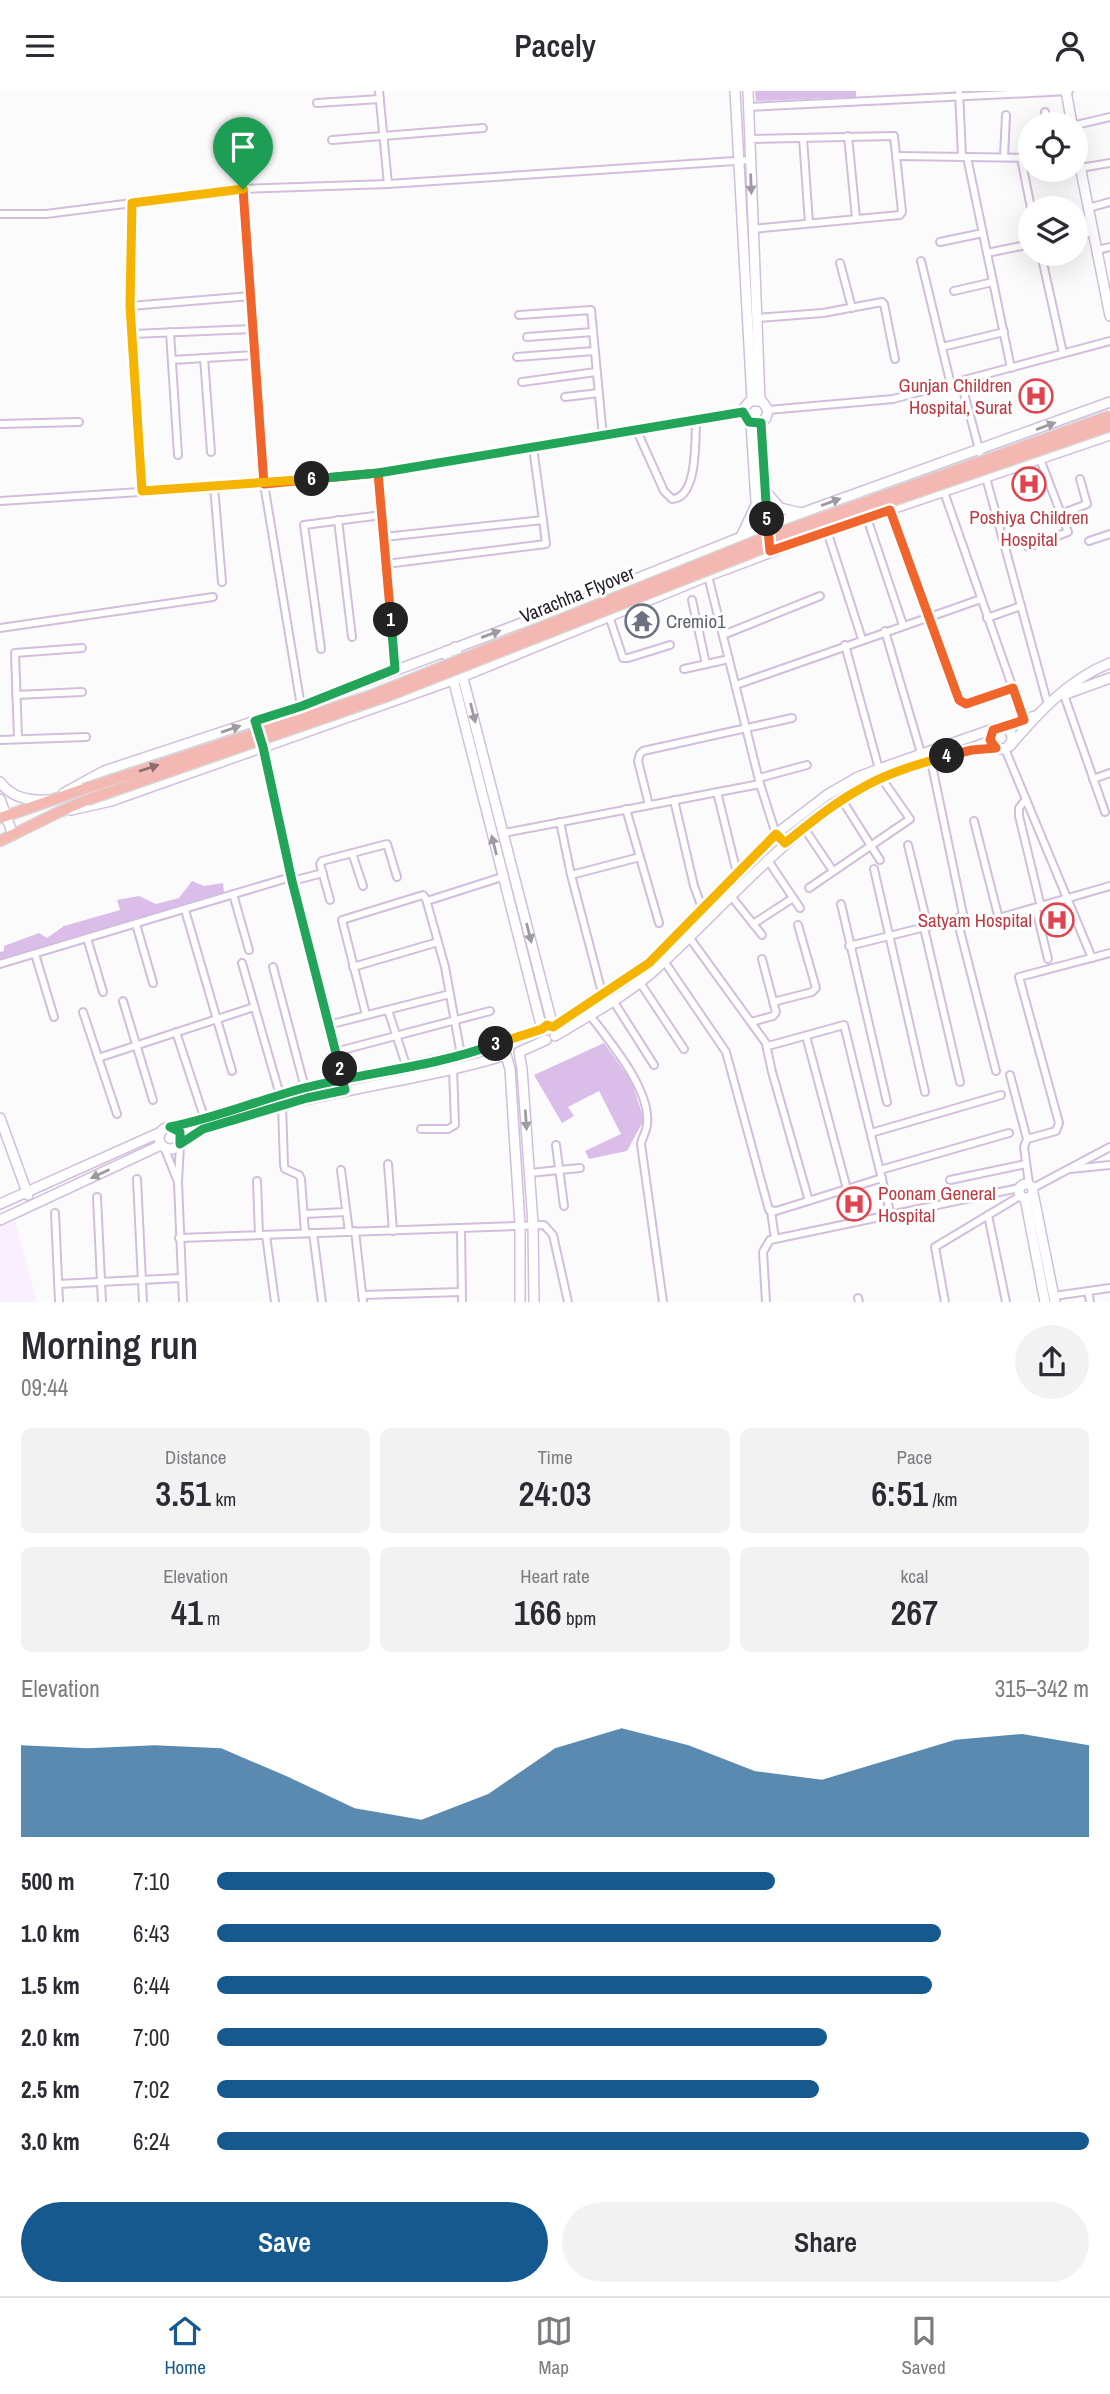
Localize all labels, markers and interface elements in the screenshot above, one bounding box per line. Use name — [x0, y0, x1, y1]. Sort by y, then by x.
text: Pacely — [514, 24, 596, 67]
icon: menu — [21, 27, 59, 65]
icon: person — [1051, 27, 1089, 65]
map controls — [1018, 112, 1088, 266]
button: locate — [1018, 112, 1088, 182]
pin — [213, 117, 273, 189]
icon: arrive — [224, 128, 262, 166]
one-way arrow — [745, 173, 757, 195]
button: layers — [1018, 196, 1088, 266]
place label: Gunjan Children Hospital, Surat — [899, 372, 1013, 420]
hospital icon: Gunjan Children Hospital, Surat — [1017, 377, 1055, 415]
one-way arrow — [1035, 420, 1056, 431]
pin: 6 — [294, 461, 330, 497]
text: 6 — [307, 465, 316, 491]
hospital icon: Poshiya Children Hospital — [1010, 465, 1048, 503]
one-way arrow — [821, 496, 842, 507]
pin: 5 — [750, 501, 784, 537]
place label: Poshiya Children Hospital — [969, 504, 1089, 552]
text: 5 — [762, 505, 771, 531]
street label: Varachha Flyover — [516, 559, 639, 629]
temple icon: Cremio1 — [623, 602, 661, 640]
pin: 1 — [374, 603, 408, 637]
text: 1 — [386, 606, 395, 632]
place label: Cremio1 — [666, 608, 726, 634]
one-way arrow — [480, 628, 501, 639]
one-way arrow — [468, 702, 479, 724]
one-way arrow — [221, 723, 242, 734]
pin: 4 — [930, 739, 964, 773]
text: 4 — [942, 742, 951, 768]
one-way arrow — [138, 762, 159, 773]
one-way arrow — [488, 834, 499, 856]
hospital icon: Satyam Hospital — [1038, 901, 1076, 939]
place label: Satyam Hospital — [918, 907, 1032, 933]
one-way arrow — [524, 923, 535, 945]
pin: 3 — [478, 1027, 514, 1061]
text: 3 — [491, 1030, 500, 1056]
pin: 2 — [322, 1051, 358, 1087]
text: 2 — [335, 1055, 344, 1081]
one-way arrow — [521, 1109, 532, 1131]
one-way arrow — [89, 1169, 110, 1180]
place label: Poonam General Hospital — [878, 1180, 996, 1228]
hospital icon: Poonam General Hospital — [835, 1185, 873, 1223]
text: Morning run — [21, 1320, 198, 1371]
button: share — [1015, 1325, 1089, 1399]
text: 09:44 — [21, 1372, 68, 1403]
text: Distance — [165, 1444, 226, 1470]
text: Time — [537, 1444, 573, 1470]
text: Pace — [897, 1444, 932, 1470]
text: 3.51 — [155, 1470, 211, 1517]
text: 24:03 — [519, 1470, 591, 1517]
text: 6:51 — [871, 1470, 928, 1517]
text: km — [211, 1486, 236, 1512]
text: /km — [928, 1486, 958, 1512]
text: Elevation — [163, 1563, 228, 1589]
text: Heart rate — [520, 1563, 590, 1589]
text: kcal — [900, 1563, 928, 1589]
text: 41 — [171, 1589, 203, 1636]
text: 166 — [514, 1589, 562, 1636]
text: 267 — [890, 1589, 938, 1636]
text: m — [203, 1605, 220, 1631]
text: bpm — [562, 1605, 596, 1631]
text: Elevation — [21, 1673, 100, 1704]
text: 315–342 m — [995, 1673, 1089, 1704]
text: 500 m — [21, 1866, 74, 1897]
text: 7:10 — [133, 1866, 170, 1897]
text: 1.0 km — [21, 1918, 80, 1949]
text: 6:43 — [133, 1918, 170, 1949]
text: 1.5 km — [21, 1970, 80, 2001]
text: 6:44 — [133, 1970, 170, 2001]
text: 2.0 km — [21, 2022, 80, 2053]
text: 7:00 — [133, 2022, 170, 2053]
text: 2.5 km — [21, 2074, 80, 2105]
text: 7:02 — [133, 2074, 170, 2105]
text: 3.0 km — [21, 2126, 80, 2157]
text: 6:24 — [133, 2126, 170, 2157]
button: Save — [21, 2202, 548, 2282]
button: Share — [562, 2202, 1089, 2282]
tab: Home — [164, 2312, 206, 2380]
tab: Map — [535, 2312, 573, 2380]
tab: Saved — [901, 2312, 946, 2380]

